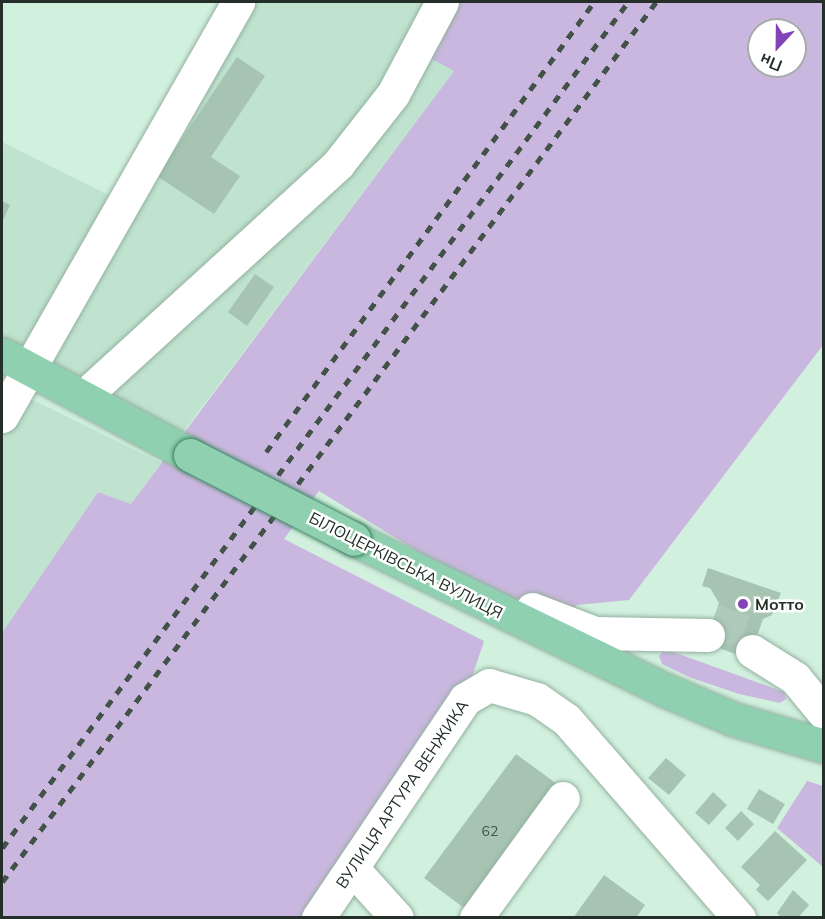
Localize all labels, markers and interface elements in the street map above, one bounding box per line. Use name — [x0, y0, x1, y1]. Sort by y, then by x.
north arrow — [747, 18, 807, 78]
text: Пн — [757, 49, 785, 76]
street label: БІЛОЦЕРКІВСЬКА ВУЛИЦЯ — [306, 508, 506, 622]
place label: Мотто — [755, 594, 804, 614]
marker: Мотто — [736, 597, 750, 611]
street label: ВУЛИЦЯ АРТУРА ВЕНЖИКА — [332, 696, 472, 892]
house number: 62 — [482, 823, 498, 839]

